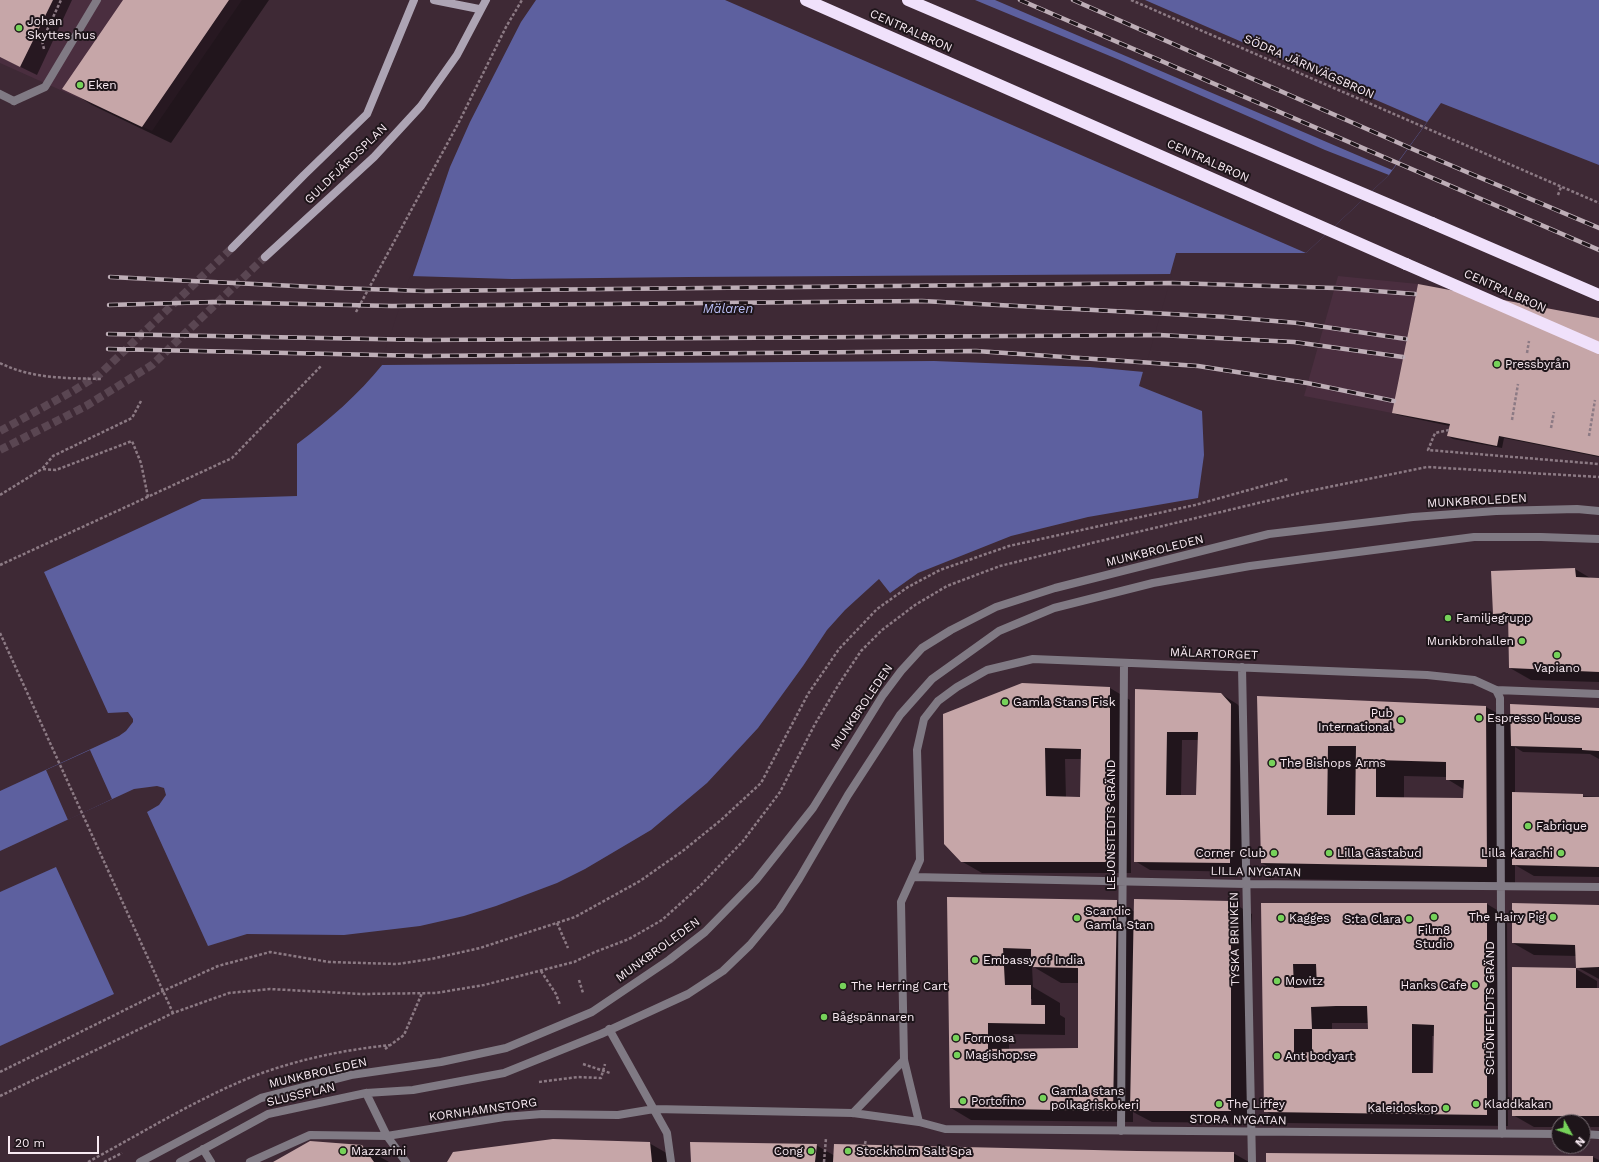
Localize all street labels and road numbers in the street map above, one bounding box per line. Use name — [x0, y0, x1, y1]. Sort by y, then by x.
street label: CENTRALBRON — [868, 6, 954, 56]
street label: SÖDRA JÄRNVÄGSBRON — [1242, 32, 1376, 102]
street label: GULDFJÄRDSPLAN — [302, 121, 390, 207]
street label: CENTRALBRON — [1165, 136, 1251, 186]
street label: CENTRALBRON — [1462, 266, 1548, 316]
street label: MUNKBROLEDEN — [1427, 491, 1527, 511]
street label: MUNKBROLEDEN — [1105, 532, 1205, 570]
street label: MÄLARTORGET — [1170, 645, 1258, 663]
street label: MUNKBROLEDEN — [828, 661, 896, 753]
street label: LEJONSTEDTS GRÄND — [1104, 760, 1118, 890]
street label: LILLA NYGATAN — [1210, 864, 1302, 880]
street label: TYSKA BRINKEN — [1227, 892, 1243, 986]
street label: MUNKBROLEDEN — [613, 915, 703, 985]
street label: SCHÖNFELDTS GRÄND — [1483, 941, 1497, 1075]
street label: MUNKBROLEDEN — [268, 1055, 368, 1091]
street label: SLUSSPLAN — [265, 1080, 337, 1110]
street label: KORNHAMNSTORG — [428, 1095, 538, 1125]
street label: STORA NYGATAN — [1189, 1112, 1287, 1128]

